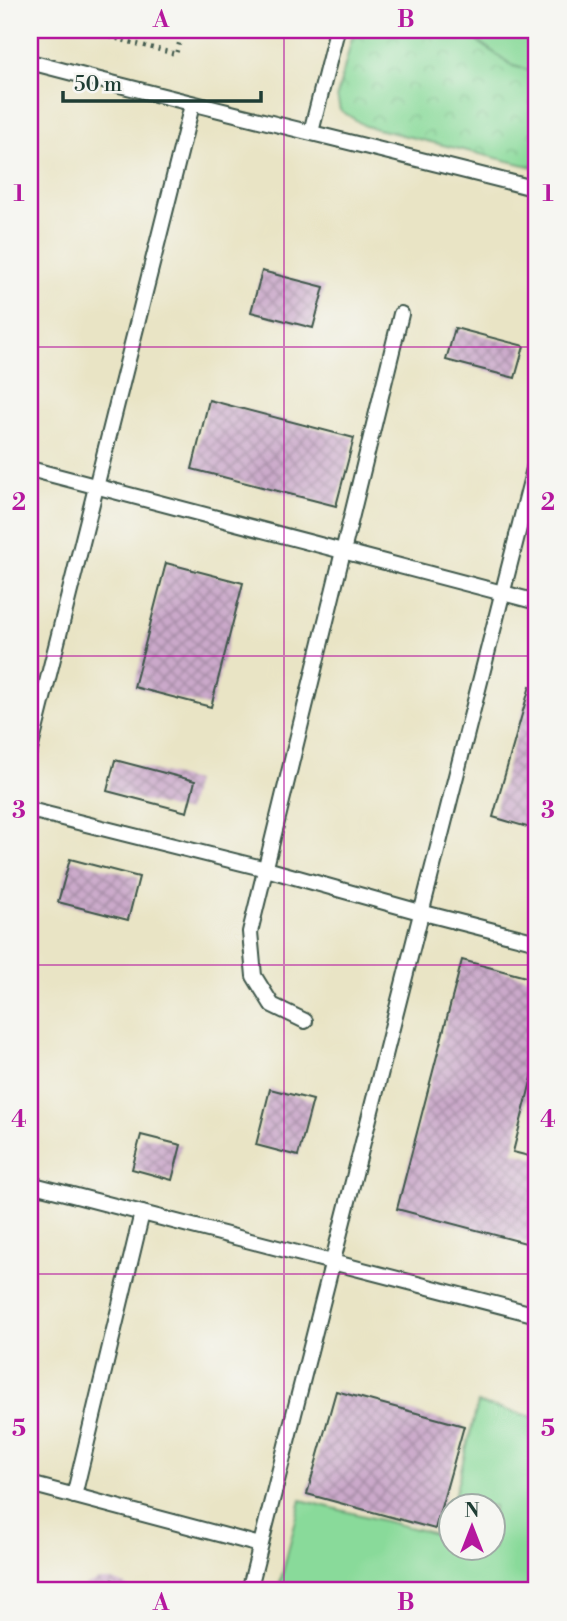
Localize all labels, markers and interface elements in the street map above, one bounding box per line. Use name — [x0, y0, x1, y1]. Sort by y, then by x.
text: A — [152, 6, 170, 34]
text: B — [397, 6, 415, 34]
scale bar — [63, 60, 261, 104]
text: 50 m — [74, 72, 122, 98]
text: 1 — [13, 180, 25, 208]
text: 1 — [542, 180, 554, 208]
text: 2 — [12, 489, 26, 517]
text: 2 — [541, 489, 555, 517]
text: 3 — [12, 797, 26, 825]
text: 3 — [541, 797, 555, 825]
text: 4 — [11, 1106, 27, 1134]
text: 4 — [540, 1106, 556, 1134]
text: 5 — [12, 1415, 26, 1443]
text: 5 — [541, 1415, 555, 1443]
north arrow — [438, 1492, 508, 1562]
text: N — [464, 1499, 480, 1523]
text: A — [152, 1589, 170, 1617]
text: B — [397, 1589, 415, 1617]

